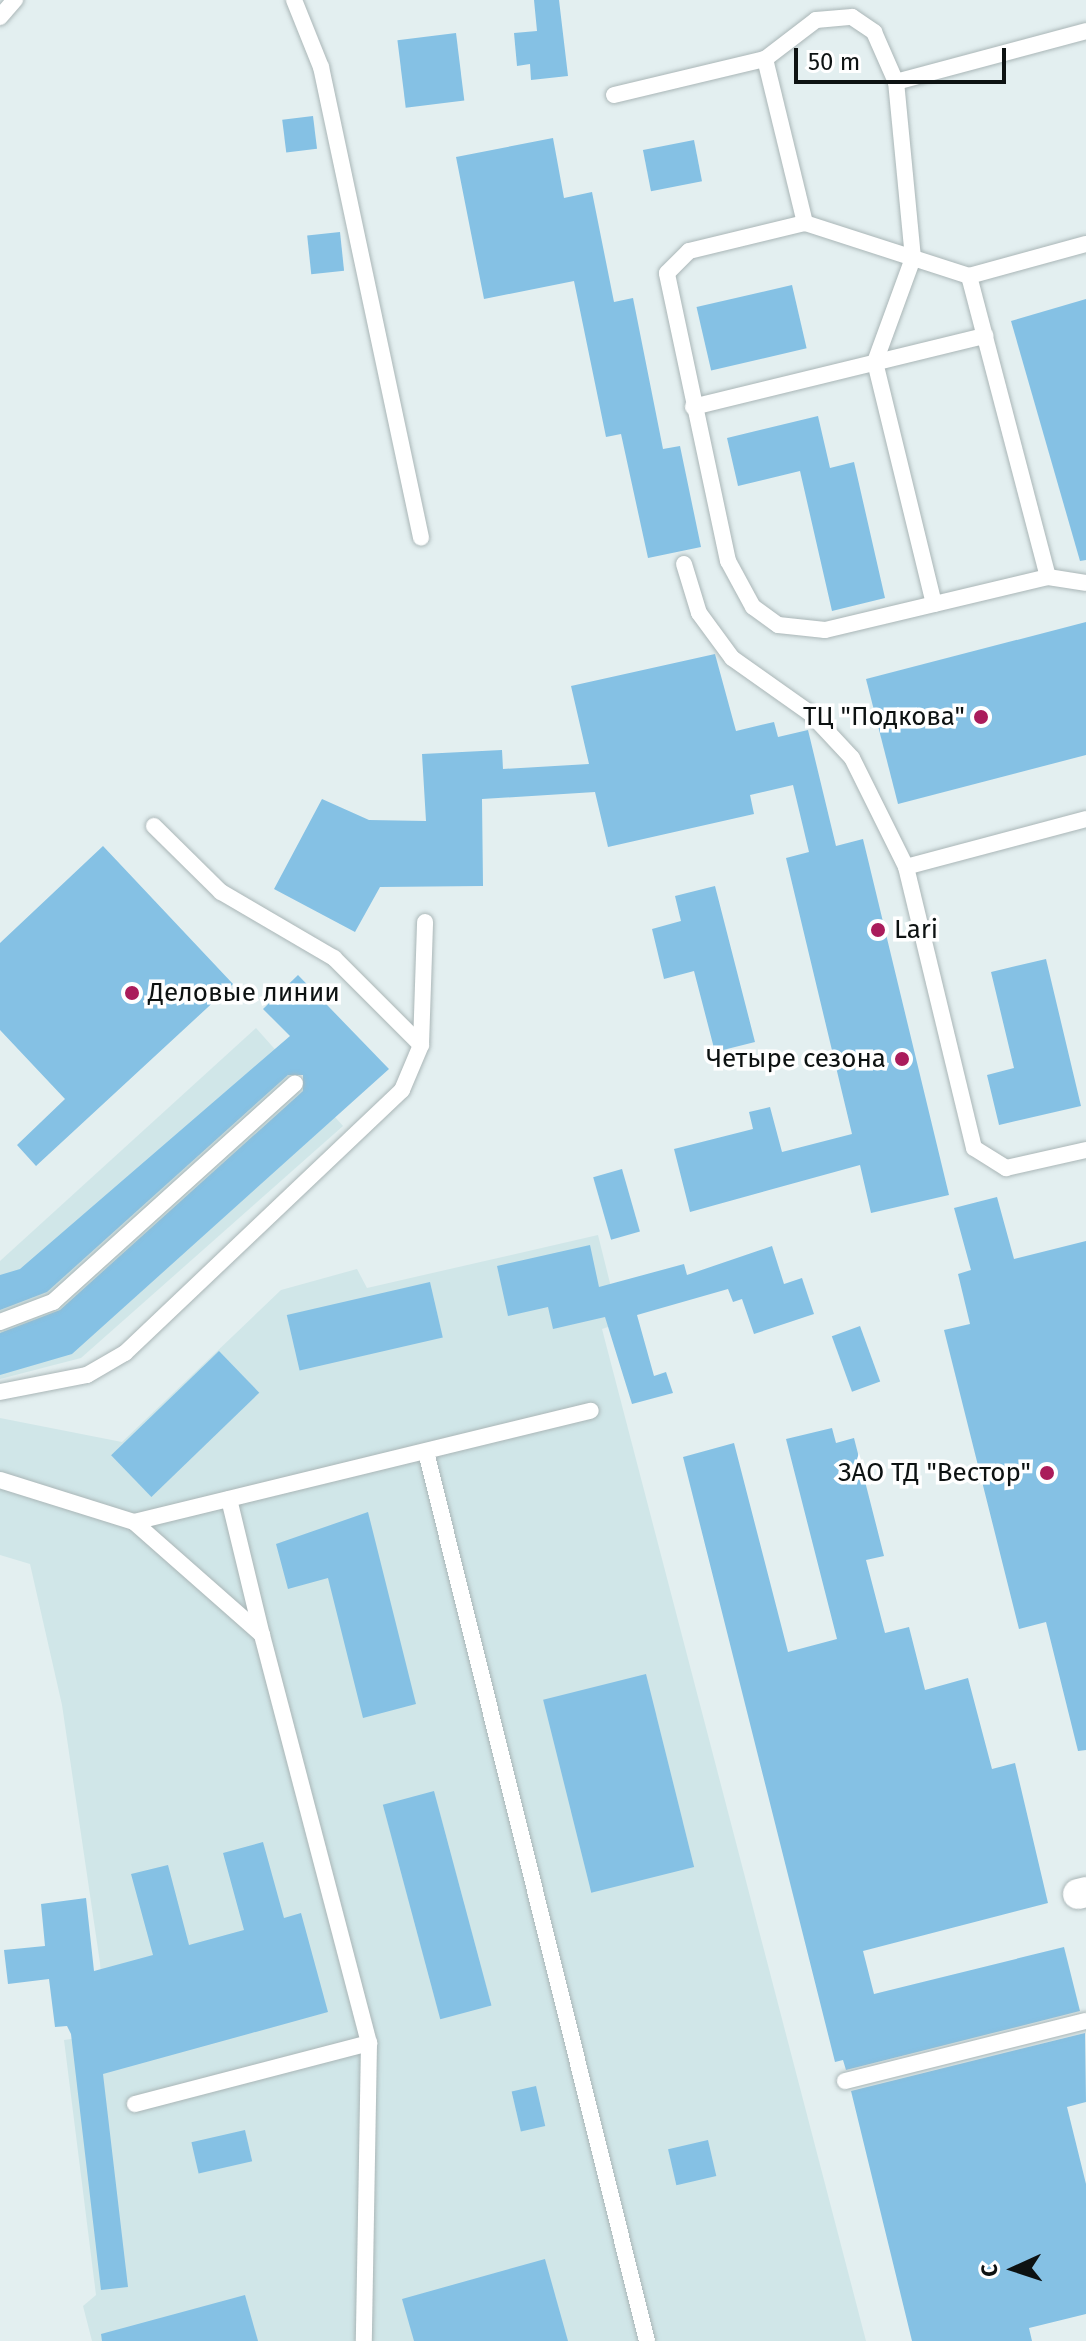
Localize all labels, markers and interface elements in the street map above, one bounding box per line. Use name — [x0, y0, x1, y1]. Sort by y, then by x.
scale bar — [798, 32, 1010, 82]
text: 50 m — [808, 48, 860, 76]
place label: ТЦ "Подкова" — [803, 701, 965, 733]
marker: ТЦ "Подкова" — [972, 708, 990, 726]
place label: Lari — [894, 914, 938, 946]
marker: Lari — [869, 921, 887, 939]
place label: Деловые линии — [148, 977, 340, 1009]
marker: Деловые линии — [123, 984, 141, 1002]
place label: Четыре сезона — [706, 1043, 886, 1075]
marker: Четыре сезона — [893, 1050, 911, 1068]
place label: ЗАО ТД "Вестор" — [838, 1457, 1031, 1489]
marker: ЗАО ТД "Вестор" — [1038, 1464, 1056, 1482]
north arrow — [974, 2229, 1054, 2309]
text: С — [976, 2263, 1003, 2277]

